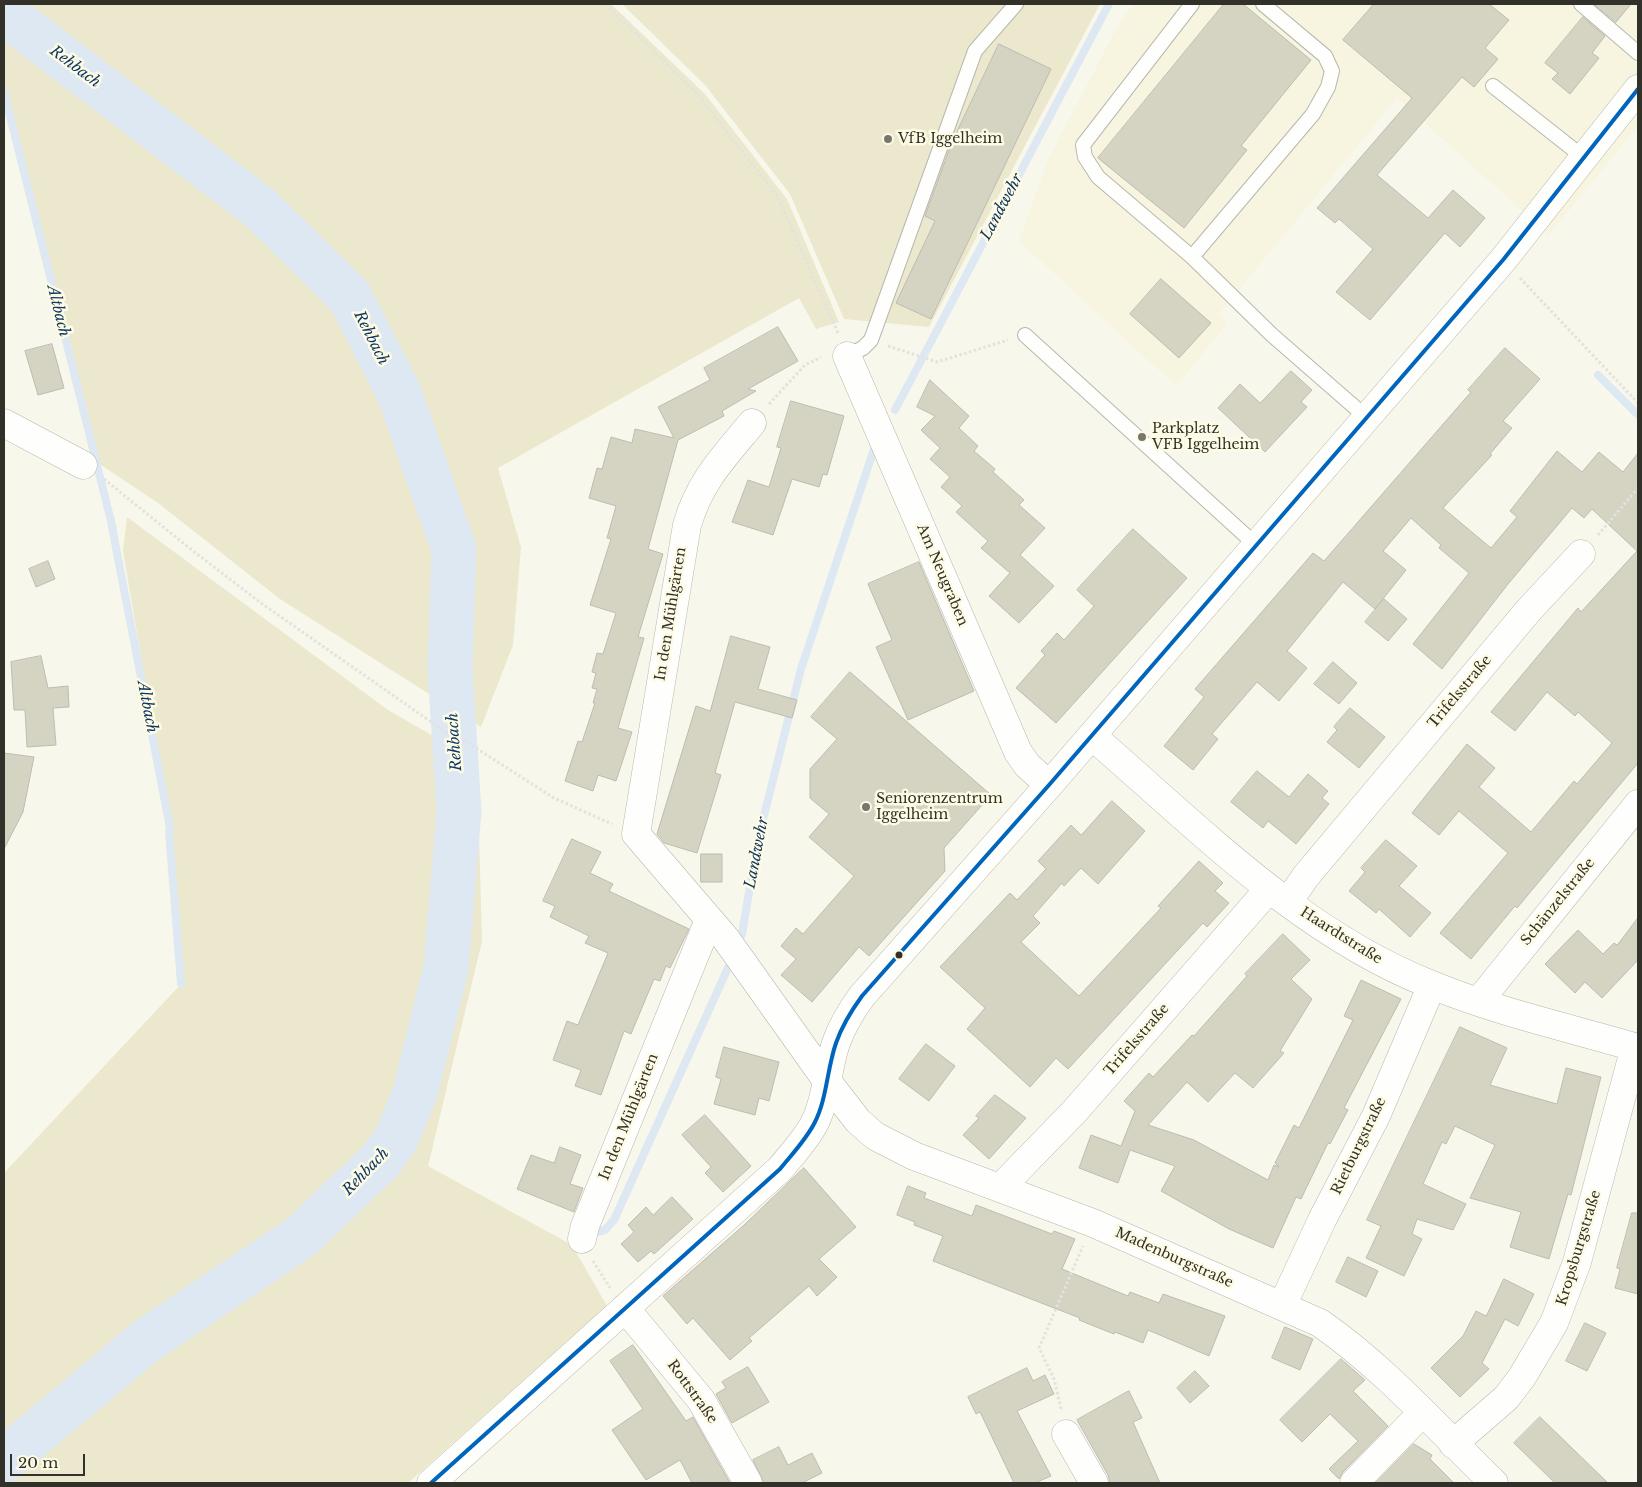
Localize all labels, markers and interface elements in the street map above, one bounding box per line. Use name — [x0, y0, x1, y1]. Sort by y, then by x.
water label: Rehbach — [46, 42, 104, 92]
place label: VfB Iggelheim — [898, 131, 1002, 147]
marker: VfB Iggelheim — [882, 133, 894, 145]
water label: Landwehr — [977, 171, 1027, 243]
water label: Altbach — [43, 283, 73, 339]
water label: Rehbach — [350, 308, 392, 368]
place label: Parkplatz VFB Iggelheim — [1152, 421, 1259, 454]
marker: Parkplatz VFB Iggelheim — [1136, 431, 1148, 443]
street label: Am Neugraben — [913, 521, 971, 629]
street label: In den Mühlgärten — [652, 546, 690, 682]
street label: Trifelsstraße — [1425, 652, 1495, 732]
water label: Altbach — [133, 679, 161, 735]
water label: Rehbach — [444, 712, 466, 772]
place label: Seniorenzentrum Iggelheim — [876, 791, 1003, 824]
marker: Seniorenzentrum Iggelheim — [860, 801, 872, 813]
water label: Landwehr — [741, 816, 773, 890]
street label: Schänzelstraße — [1518, 855, 1598, 949]
street label: Haardtstraße — [1297, 904, 1385, 968]
unlabelled marker — [894, 950, 904, 960]
street label: Trifelsstraße — [1101, 1001, 1173, 1079]
street label: In den Mühlgärten — [596, 1051, 662, 1183]
street label: Rietburgstraße — [1328, 1095, 1390, 1197]
water label: Rehbach — [339, 1145, 393, 1199]
street label: Kropsburgstraße — [1553, 1188, 1605, 1308]
street label: Madenburgstraße — [1112, 1224, 1236, 1292]
street label: Rottstraße — [663, 1357, 721, 1427]
scale bar — [12, 1444, 88, 1476]
text: 20 m — [18, 1453, 58, 1472]

